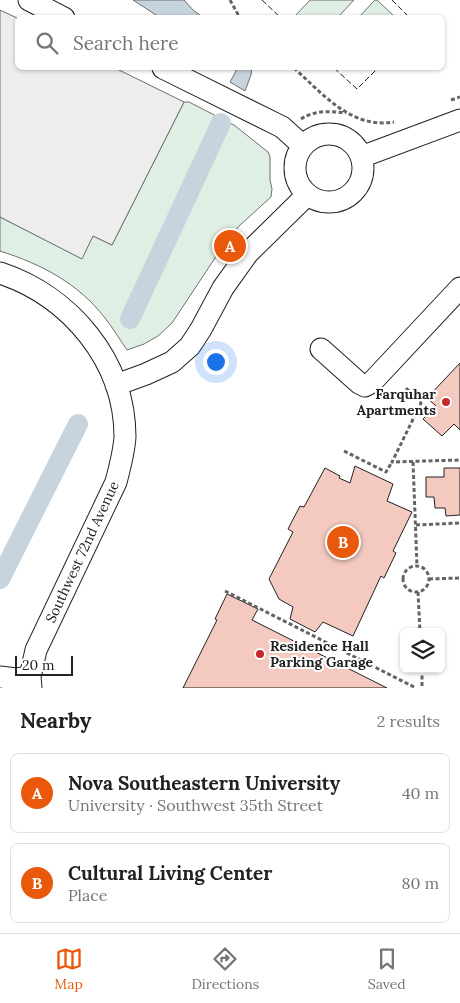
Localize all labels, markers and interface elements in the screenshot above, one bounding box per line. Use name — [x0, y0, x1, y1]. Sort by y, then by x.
search box — [15, 15, 445, 70]
icon: search — [33, 29, 61, 57]
text: Search here — [73, 31, 179, 55]
pin: A — [214, 227, 246, 265]
your location — [203, 349, 229, 375]
place label: Farquhar Apartments — [357, 385, 436, 419]
marker: Farquhar Apartments — [440, 396, 452, 408]
street label: Southwest 72nd Avenue — [41, 478, 123, 626]
pin: B — [327, 523, 359, 561]
map controls — [400, 628, 445, 673]
button: layers — [400, 628, 445, 673]
place label: Residence Hall Parking Garage — [270, 637, 374, 671]
marker: Residence Hall Parking Garage — [254, 648, 266, 660]
scale bar — [15, 653, 72, 676]
text: 20 m — [22, 656, 54, 674]
text: Nearby — [20, 707, 91, 734]
text: 2 results — [377, 711, 440, 731]
text: Nova Southeastern University — [68, 771, 340, 795]
text: A — [32, 783, 42, 803]
text: 40 m — [402, 783, 439, 803]
text: University · Southwest 35th Street — [68, 795, 323, 815]
text: Cultural Living Center — [68, 861, 272, 885]
text: B — [32, 873, 42, 893]
text: 80 m — [402, 873, 439, 893]
text: Place — [68, 885, 107, 905]
tab: Map — [54, 945, 83, 993]
tab: Directions — [191, 945, 259, 993]
tab: Saved — [368, 945, 406, 993]

